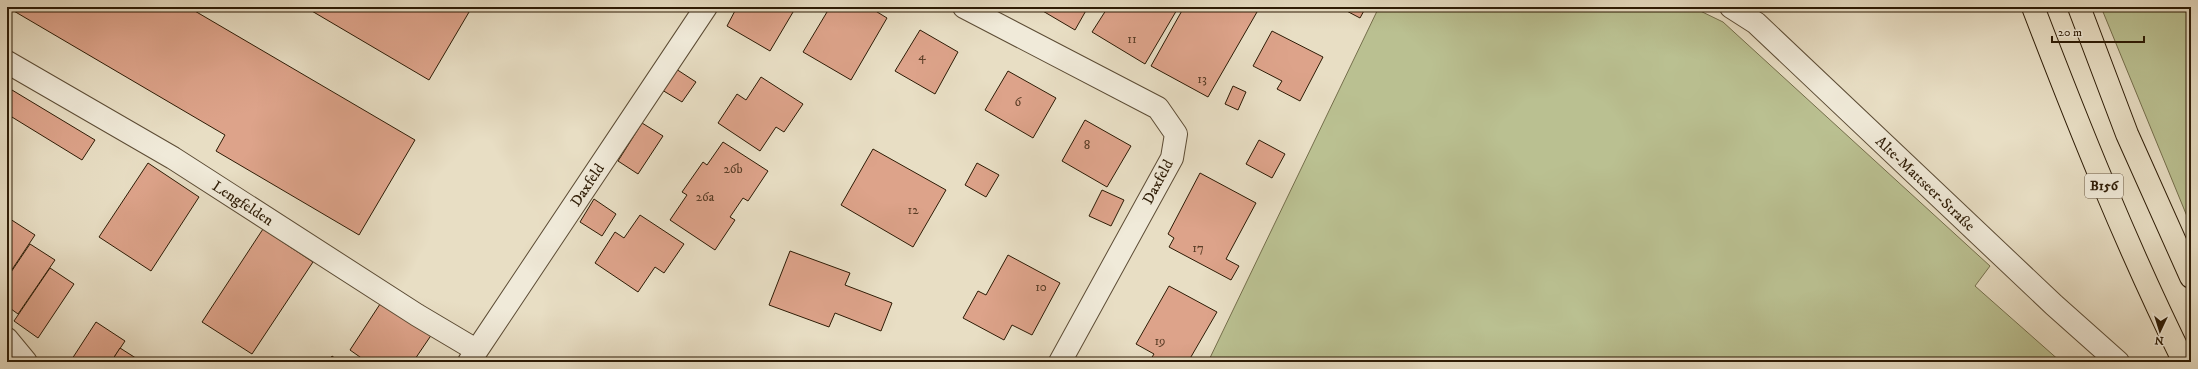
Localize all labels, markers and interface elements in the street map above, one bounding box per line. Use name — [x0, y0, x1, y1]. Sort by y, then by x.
scale bar — [2052, 18, 2144, 44]
text: 20 m — [2058, 25, 2082, 40]
house number: 11 — [1127, 31, 1137, 47]
house number: 4 — [918, 48, 926, 64]
house number: 13 — [1197, 71, 1207, 87]
house number: 6 — [1015, 94, 1023, 110]
street label: Alte-Mattseer-Straße — [1872, 132, 1979, 235]
house number: 8 — [1084, 137, 1090, 153]
street label: Daxfeld — [1138, 156, 1178, 208]
street label: Daxfeld — [566, 159, 609, 210]
house number: 26b — [723, 161, 743, 177]
road number: B156 — [2085, 174, 2123, 198]
street label: Lengfelden — [209, 176, 277, 230]
house number: 26a — [696, 189, 715, 205]
house number: 12 — [907, 202, 919, 218]
house number: 17 — [1192, 240, 1204, 256]
house number: 10 — [1035, 279, 1047, 295]
north arrow — [2140, 311, 2180, 351]
house number: 19 — [1154, 333, 1166, 349]
text: N — [2154, 333, 2164, 347]

